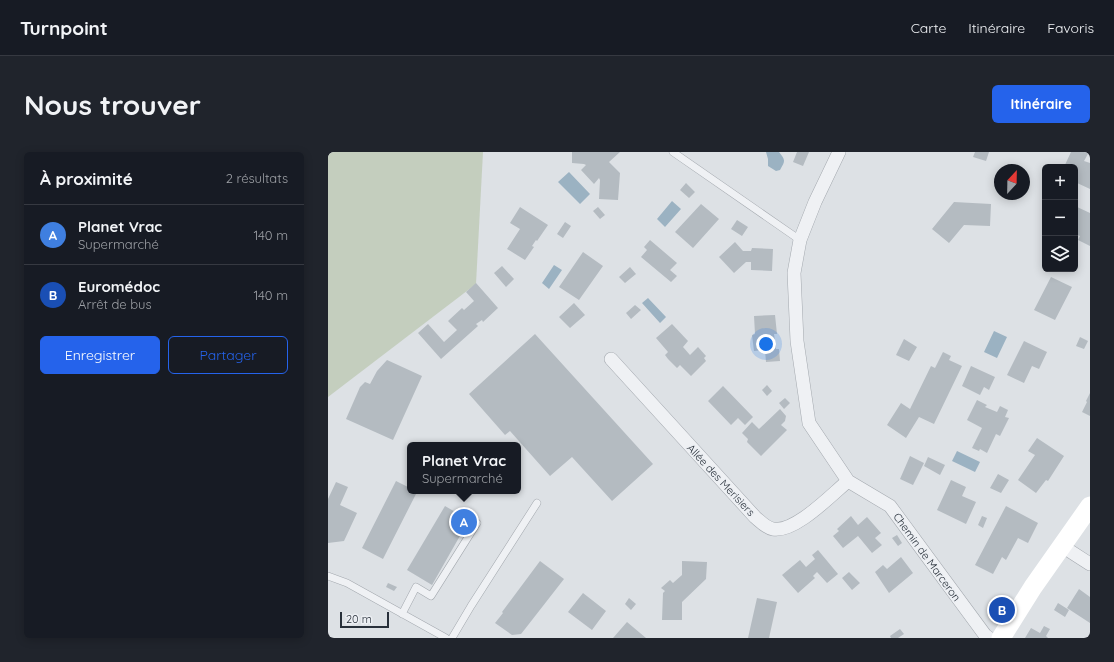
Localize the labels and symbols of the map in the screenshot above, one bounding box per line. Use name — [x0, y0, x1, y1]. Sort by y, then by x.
north arrow — [994, 164, 1030, 200]
your location — [756, 334, 776, 354]
street label: Allée des Merisiers — [684, 441, 758, 519]
pin: A — [451, 507, 477, 537]
street label: Chemin de Marceron — [890, 510, 964, 604]
pin: B — [989, 595, 1015, 625]
scale bar — [340, 610, 389, 629]

